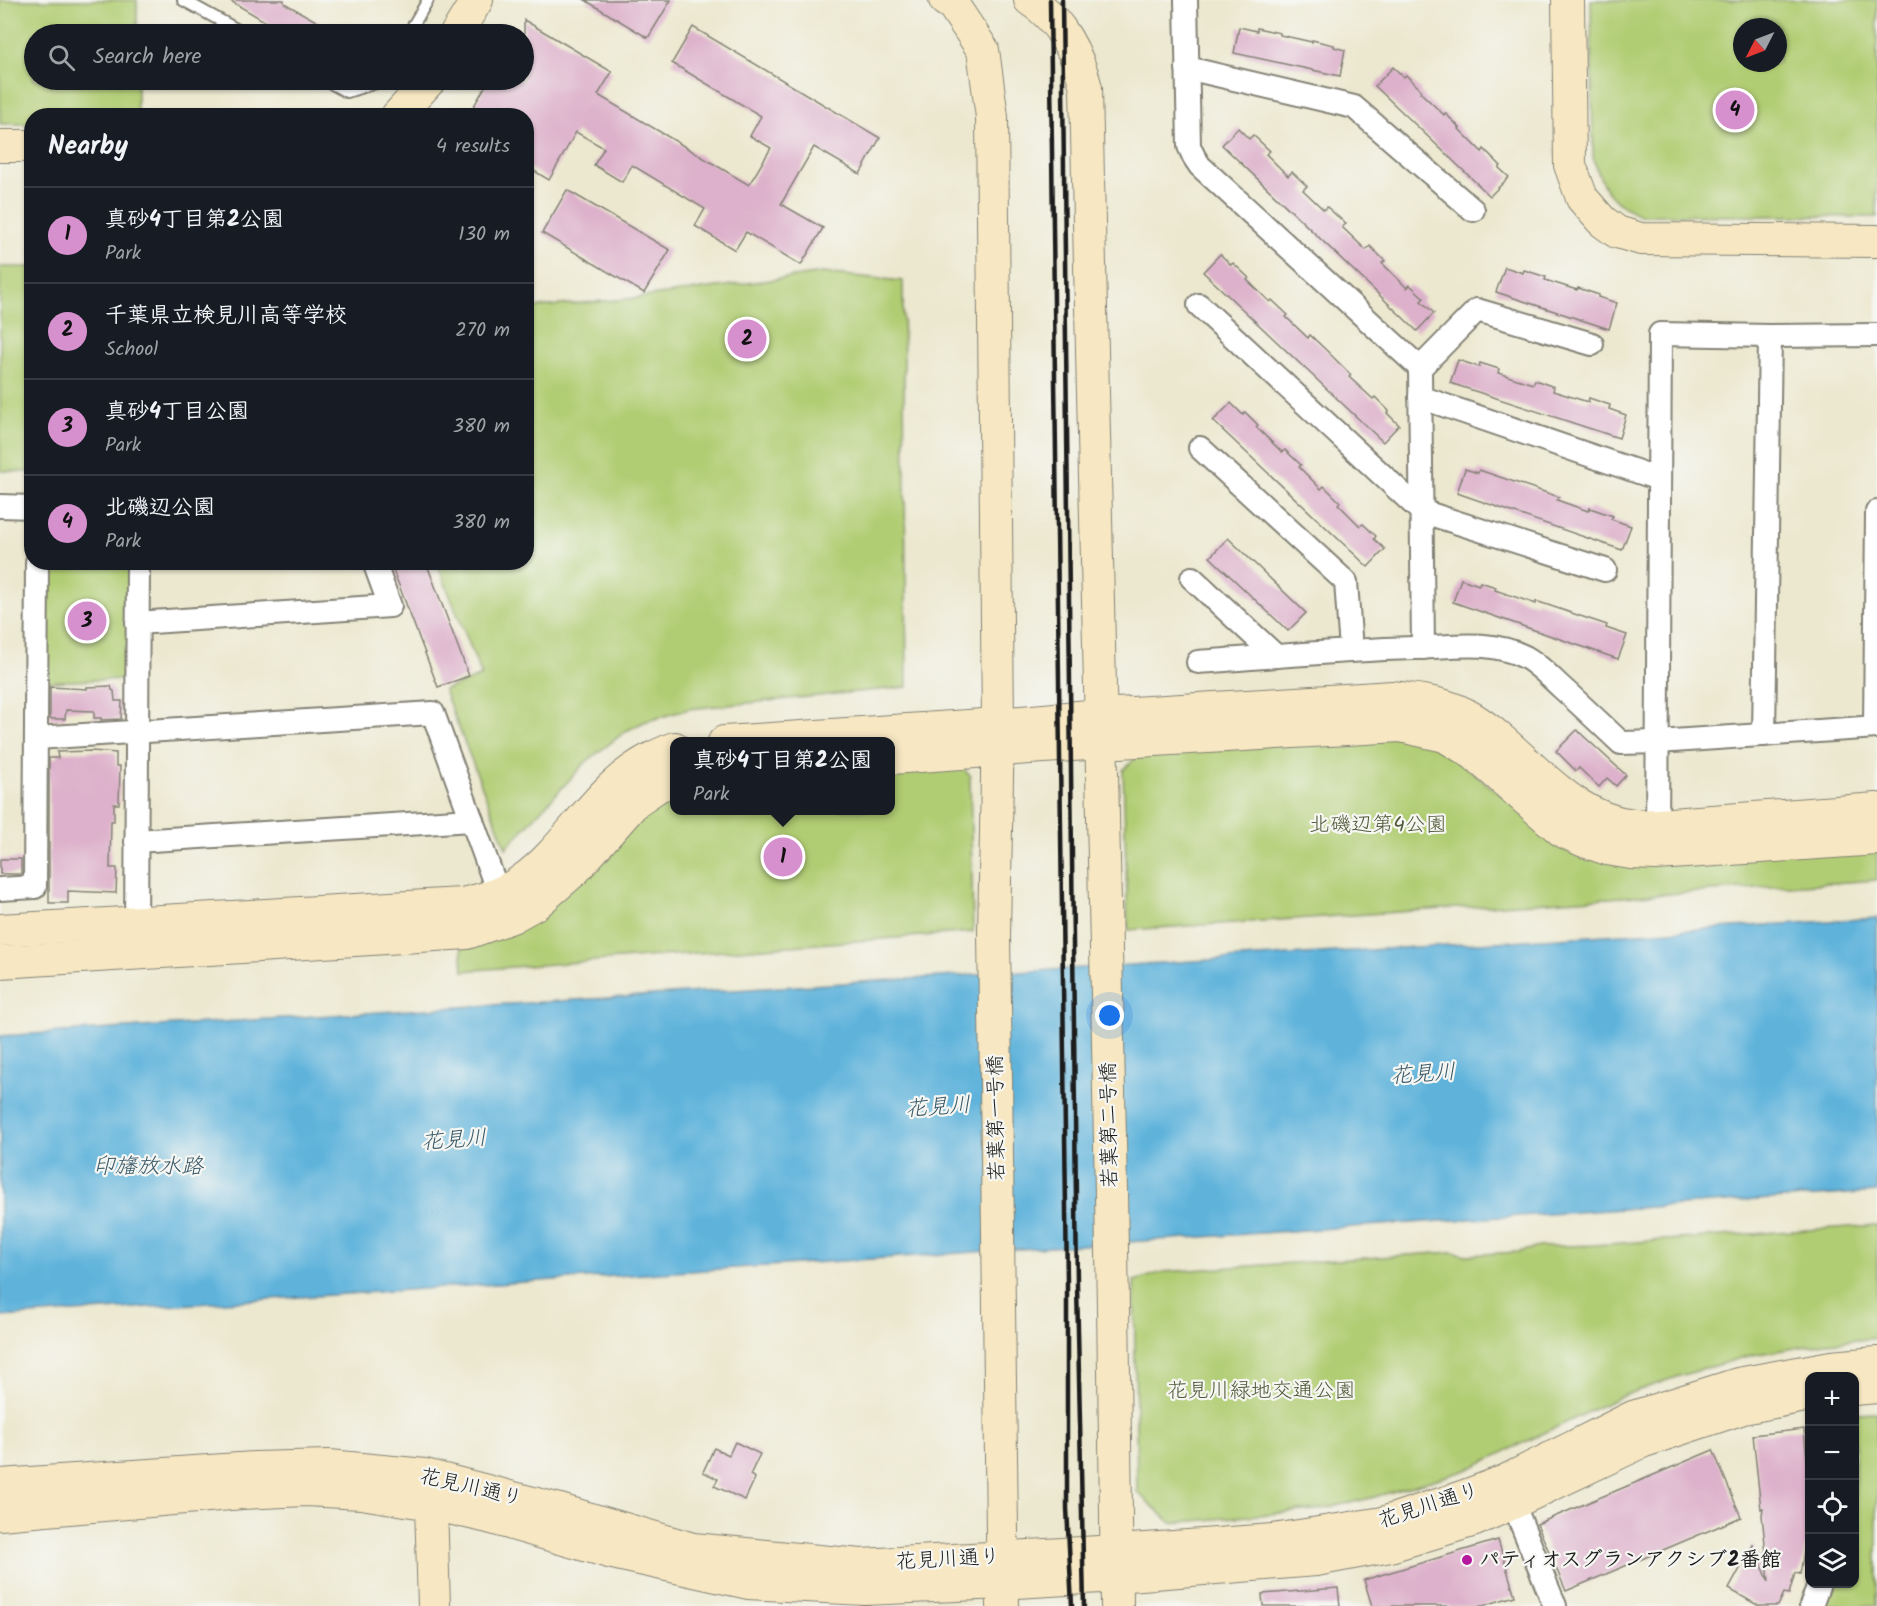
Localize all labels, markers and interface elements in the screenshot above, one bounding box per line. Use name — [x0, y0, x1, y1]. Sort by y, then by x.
north arrow — [1733, 18, 1787, 72]
search box — [24, 24, 534, 90]
text: Search here — [93, 40, 201, 75]
icon: search — [45, 41, 78, 74]
pin: 4 — [1716, 88, 1754, 132]
text: Nearby — [48, 126, 128, 168]
text: 4 results — [436, 131, 510, 163]
text: 真砂4丁目第2公園 — [105, 203, 284, 238]
text: 1 — [64, 219, 71, 251]
text: 130 m — [458, 219, 510, 251]
text: Park — [105, 238, 141, 270]
text: 千葉県立検見川高等学校 — [105, 299, 347, 334]
text: 2 — [62, 315, 73, 347]
text: 270 m — [455, 315, 510, 347]
pin: 2 — [728, 316, 766, 362]
text: School — [105, 334, 158, 366]
text: 真砂4丁目公園 — [105, 395, 249, 430]
text: 3 — [62, 411, 73, 443]
text: 380 m — [453, 411, 510, 443]
text: Park — [105, 430, 141, 462]
text: 北磯辺公園 — [105, 491, 215, 526]
text: 4 — [62, 507, 73, 539]
text: 380 m — [453, 507, 510, 539]
text: Park — [105, 526, 141, 558]
pin: 3 — [68, 598, 106, 644]
popup — [670, 737, 895, 815]
text: 真砂4丁目第2公園 — [693, 744, 872, 779]
text: Park — [693, 779, 729, 811]
park label: 北磯辺第4公園 — [1309, 809, 1447, 842]
pin: 1 — [764, 834, 802, 880]
your location — [1095, 1001, 1124, 1030]
street label: 若葉第一号橋 — [979, 1055, 1015, 1181]
water label: 花見川 — [1389, 1055, 1457, 1095]
street label: 若葉第二号橋 — [1092, 1062, 1128, 1188]
water label: 花見川 — [904, 1088, 972, 1128]
water label: 花見川 — [420, 1121, 488, 1161]
water label: 印旛放水路 — [93, 1150, 205, 1185]
map controls — [1805, 1372, 1859, 1588]
button: + — [1805, 1372, 1859, 1426]
park label: 花見川緑地交通公園 — [1167, 1375, 1356, 1408]
button: − — [1805, 1426, 1859, 1480]
street label: 花見川通り — [416, 1460, 526, 1516]
street label: 花見川通り — [1374, 1474, 1484, 1538]
button: locate — [1805, 1480, 1859, 1534]
button: layers — [1805, 1534, 1859, 1588]
street label: 花見川通り — [895, 1541, 1001, 1579]
place label: パティオスグランアクシブ2番館 — [1479, 1544, 1781, 1577]
marker: パティオスグランアクシブ2番館 — [1460, 1553, 1474, 1567]

